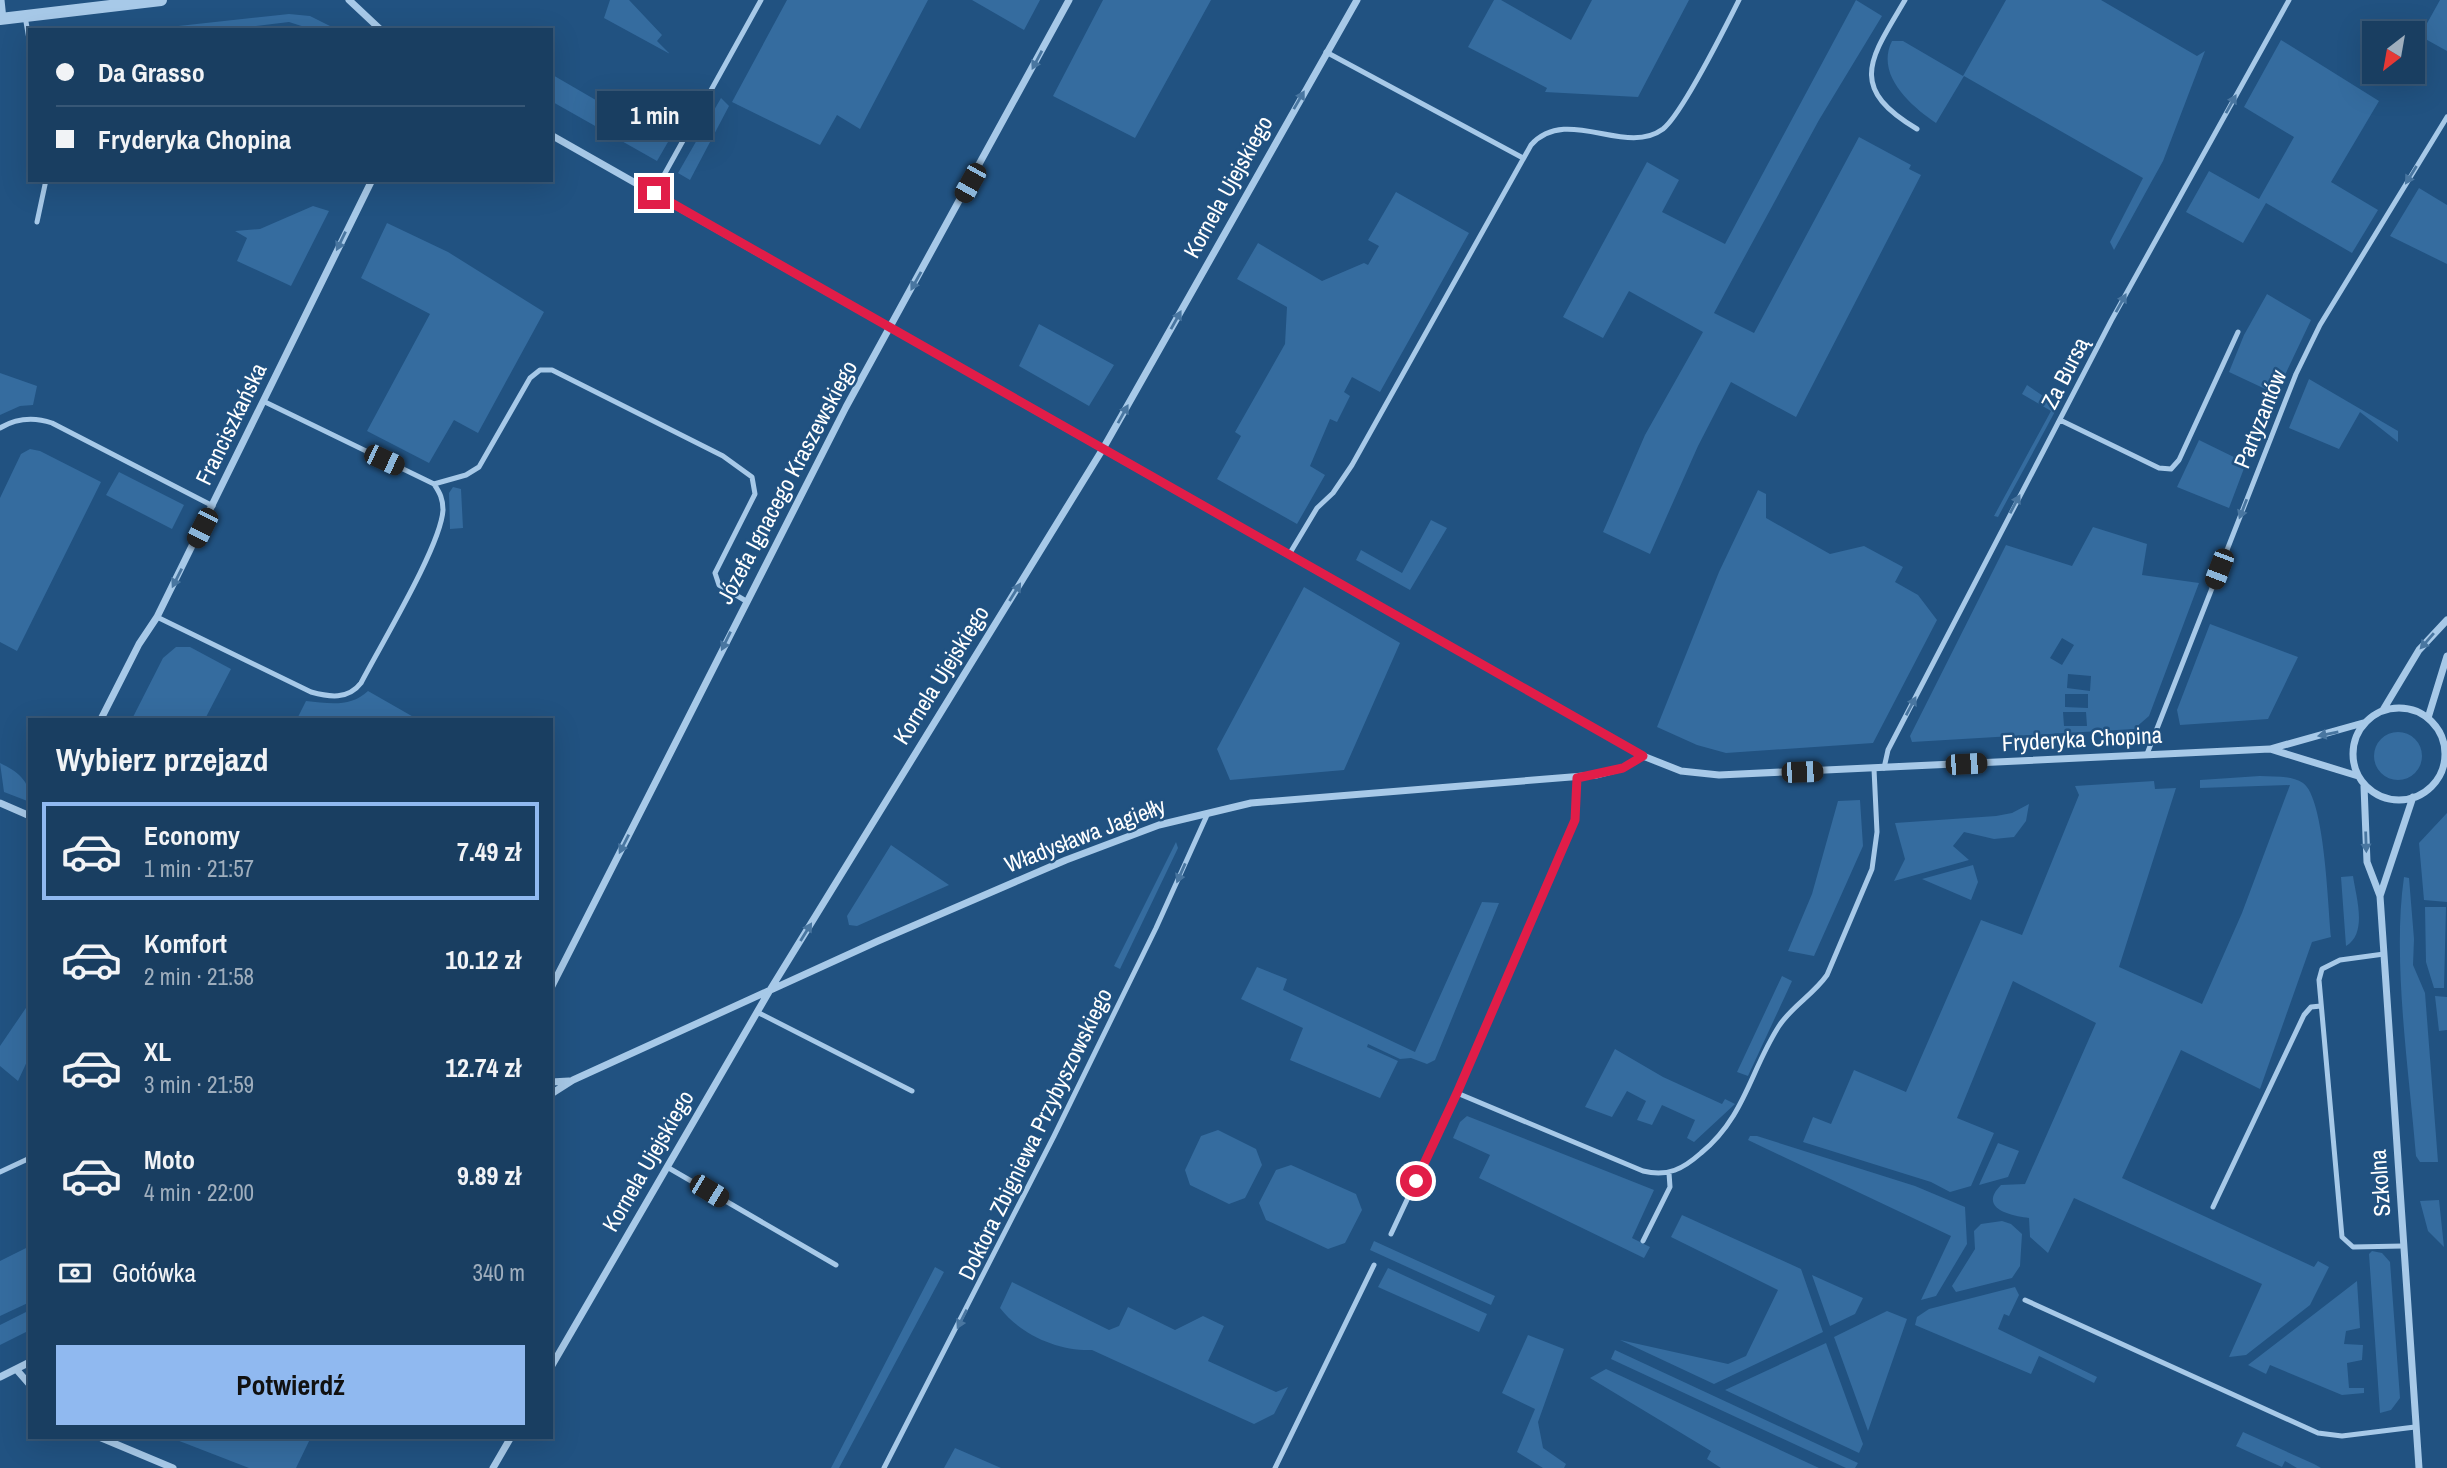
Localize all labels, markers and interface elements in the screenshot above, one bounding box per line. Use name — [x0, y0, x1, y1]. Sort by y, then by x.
north arrow — [2362, 21, 2426, 84]
map controls — [2362, 21, 2425, 84]
one-way arrow — [1031, 50, 1042, 70]
text: Da Grasso — [98, 55, 205, 90]
one-way arrow — [1293, 90, 1305, 109]
callout: 1 min — [596, 92, 712, 140]
one-way arrow — [2225, 94, 2237, 113]
text: 1 min — [630, 100, 680, 131]
street label: Kornela Ujejskiego — [1176, 110, 1279, 263]
text: Fryderyka Chopina — [98, 122, 291, 157]
car — [951, 160, 990, 206]
one-way arrow — [2405, 166, 2418, 185]
route end — [638, 177, 670, 209]
one-way arrow — [336, 231, 347, 251]
one-way arrow — [910, 272, 922, 291]
one-way arrow — [2115, 293, 2127, 313]
one-way arrow — [1170, 310, 1182, 329]
street label: Za Bursą — [2033, 330, 2096, 414]
street label: Józefa Ignacego Kraszewskiego — [709, 355, 864, 609]
street label: Franciszkańska — [188, 357, 274, 490]
street label: Partyzantów — [2226, 365, 2293, 473]
one-way arrow — [1117, 405, 1129, 424]
car — [361, 442, 408, 478]
one-way arrow — [2009, 494, 2021, 514]
one-way arrow — [2237, 498, 2248, 519]
car — [184, 505, 221, 551]
car — [2202, 546, 2237, 592]
one-way arrow — [171, 568, 182, 588]
one-way arrow — [1009, 582, 1021, 601]
street label: Kornela Ujejskiego — [885, 599, 996, 750]
one-way arrow — [721, 631, 732, 651]
one-way arrow — [2420, 632, 2435, 649]
one-way arrow — [1904, 696, 1916, 716]
street label: Fryderyka Chopina — [2001, 719, 2163, 758]
one-way arrow — [2317, 729, 2339, 740]
text: Wybierz przejazd — [56, 738, 268, 781]
car — [1945, 752, 1988, 776]
car — [1781, 761, 1824, 783]
street label: Władysława Jagiełły — [1000, 789, 1170, 879]
text: Economy — [144, 818, 240, 853]
icon: car — [60, 820, 123, 883]
one-way arrow — [2360, 831, 2371, 853]
text: 7.49 zł — [457, 834, 521, 869]
one-way arrow — [618, 834, 629, 854]
text: 1 min · 21:57 — [144, 853, 254, 884]
one-way arrow — [1175, 863, 1187, 883]
one-way arrow — [800, 922, 812, 941]
text: Komfort — [144, 926, 227, 961]
icon: car — [60, 928, 123, 991]
text: 10.12 zł — [445, 942, 521, 977]
text: 2 min · 21:58 — [144, 961, 254, 992]
street label: Doktora Zbigniewa Przybyszowskiego — [950, 983, 1119, 1285]
text: XL — [144, 1034, 171, 1069]
icon: car — [60, 1036, 123, 1099]
text: 12.74 zł — [445, 1050, 521, 1085]
text: 3 min · 21:59 — [144, 1069, 254, 1100]
street label: Kornela Ujejskiego — [595, 1084, 701, 1237]
text: Moto — [144, 1142, 195, 1177]
icon: car — [60, 1144, 123, 1207]
street label: Szkolna — [2362, 1148, 2397, 1218]
text: 9.89 zł — [457, 1158, 521, 1193]
route start — [1400, 1165, 1432, 1197]
car — [686, 1171, 733, 1211]
text: 4 min · 22:00 — [144, 1177, 254, 1208]
icon: cash — [56, 1254, 94, 1292]
text: Gotówka — [112, 1255, 196, 1290]
text: 340 m — [473, 1257, 525, 1288]
one-way arrow — [957, 1309, 968, 1329]
button: Potwierdź — [56, 1345, 525, 1425]

